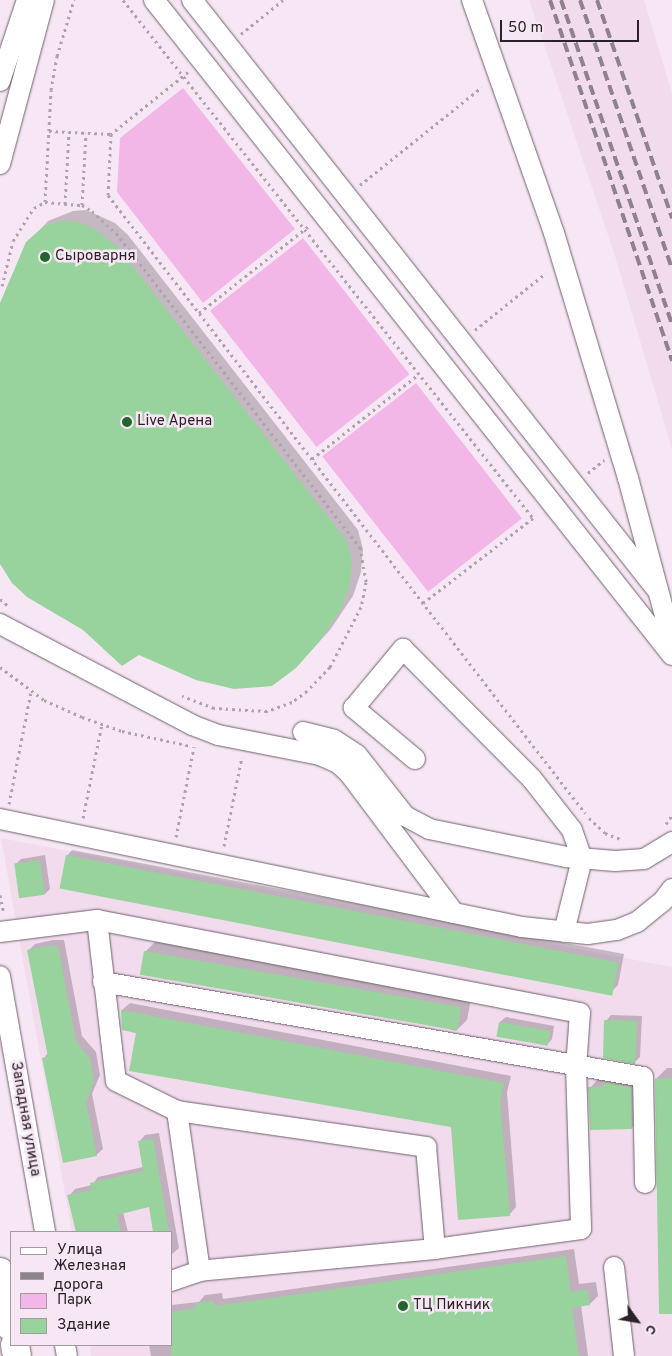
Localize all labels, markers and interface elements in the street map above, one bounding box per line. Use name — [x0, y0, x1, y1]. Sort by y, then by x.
scale bar — [502, 10, 641, 42]
text: 50 m — [508, 19, 543, 38]
place label: Сыроварня — [55, 248, 136, 266]
marker: Сыроварня — [39, 251, 51, 263]
place label: Live Арена — [137, 413, 212, 431]
marker: Live Арена — [121, 416, 133, 428]
street label: Западная улица — [6, 1060, 44, 1178]
legend — [10, 1231, 172, 1346]
text: Улица — [57, 1241, 102, 1260]
text: Железная дорога — [54, 1257, 126, 1295]
text: Парк — [57, 1291, 92, 1310]
north arrow — [612, 1296, 662, 1346]
place label: ТЦ Пикник — [413, 1297, 490, 1315]
marker: ТЦ Пикник — [397, 1300, 409, 1312]
text: Здание — [57, 1316, 110, 1335]
text: С — [641, 1321, 660, 1338]

